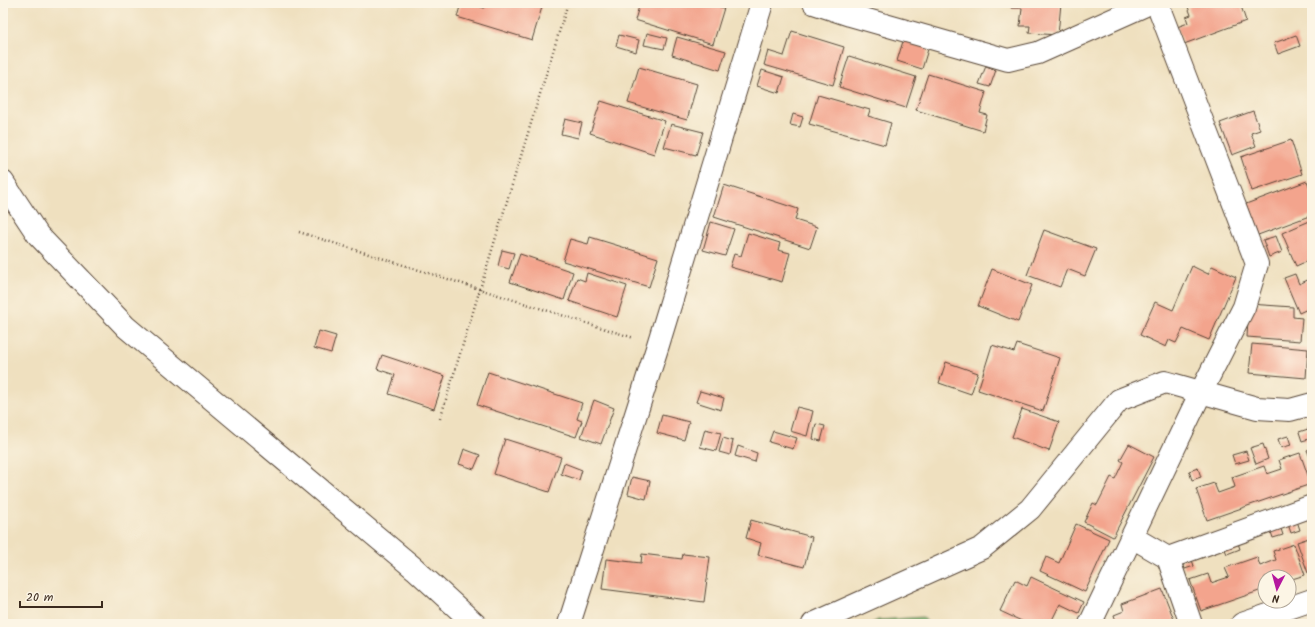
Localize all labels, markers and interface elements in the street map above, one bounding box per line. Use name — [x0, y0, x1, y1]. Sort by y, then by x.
north arrow — [1257, 569, 1297, 609]
scale bar — [20, 583, 102, 609]
text: 20 m — [26, 588, 54, 607]
text: N — [1272, 589, 1280, 607]

